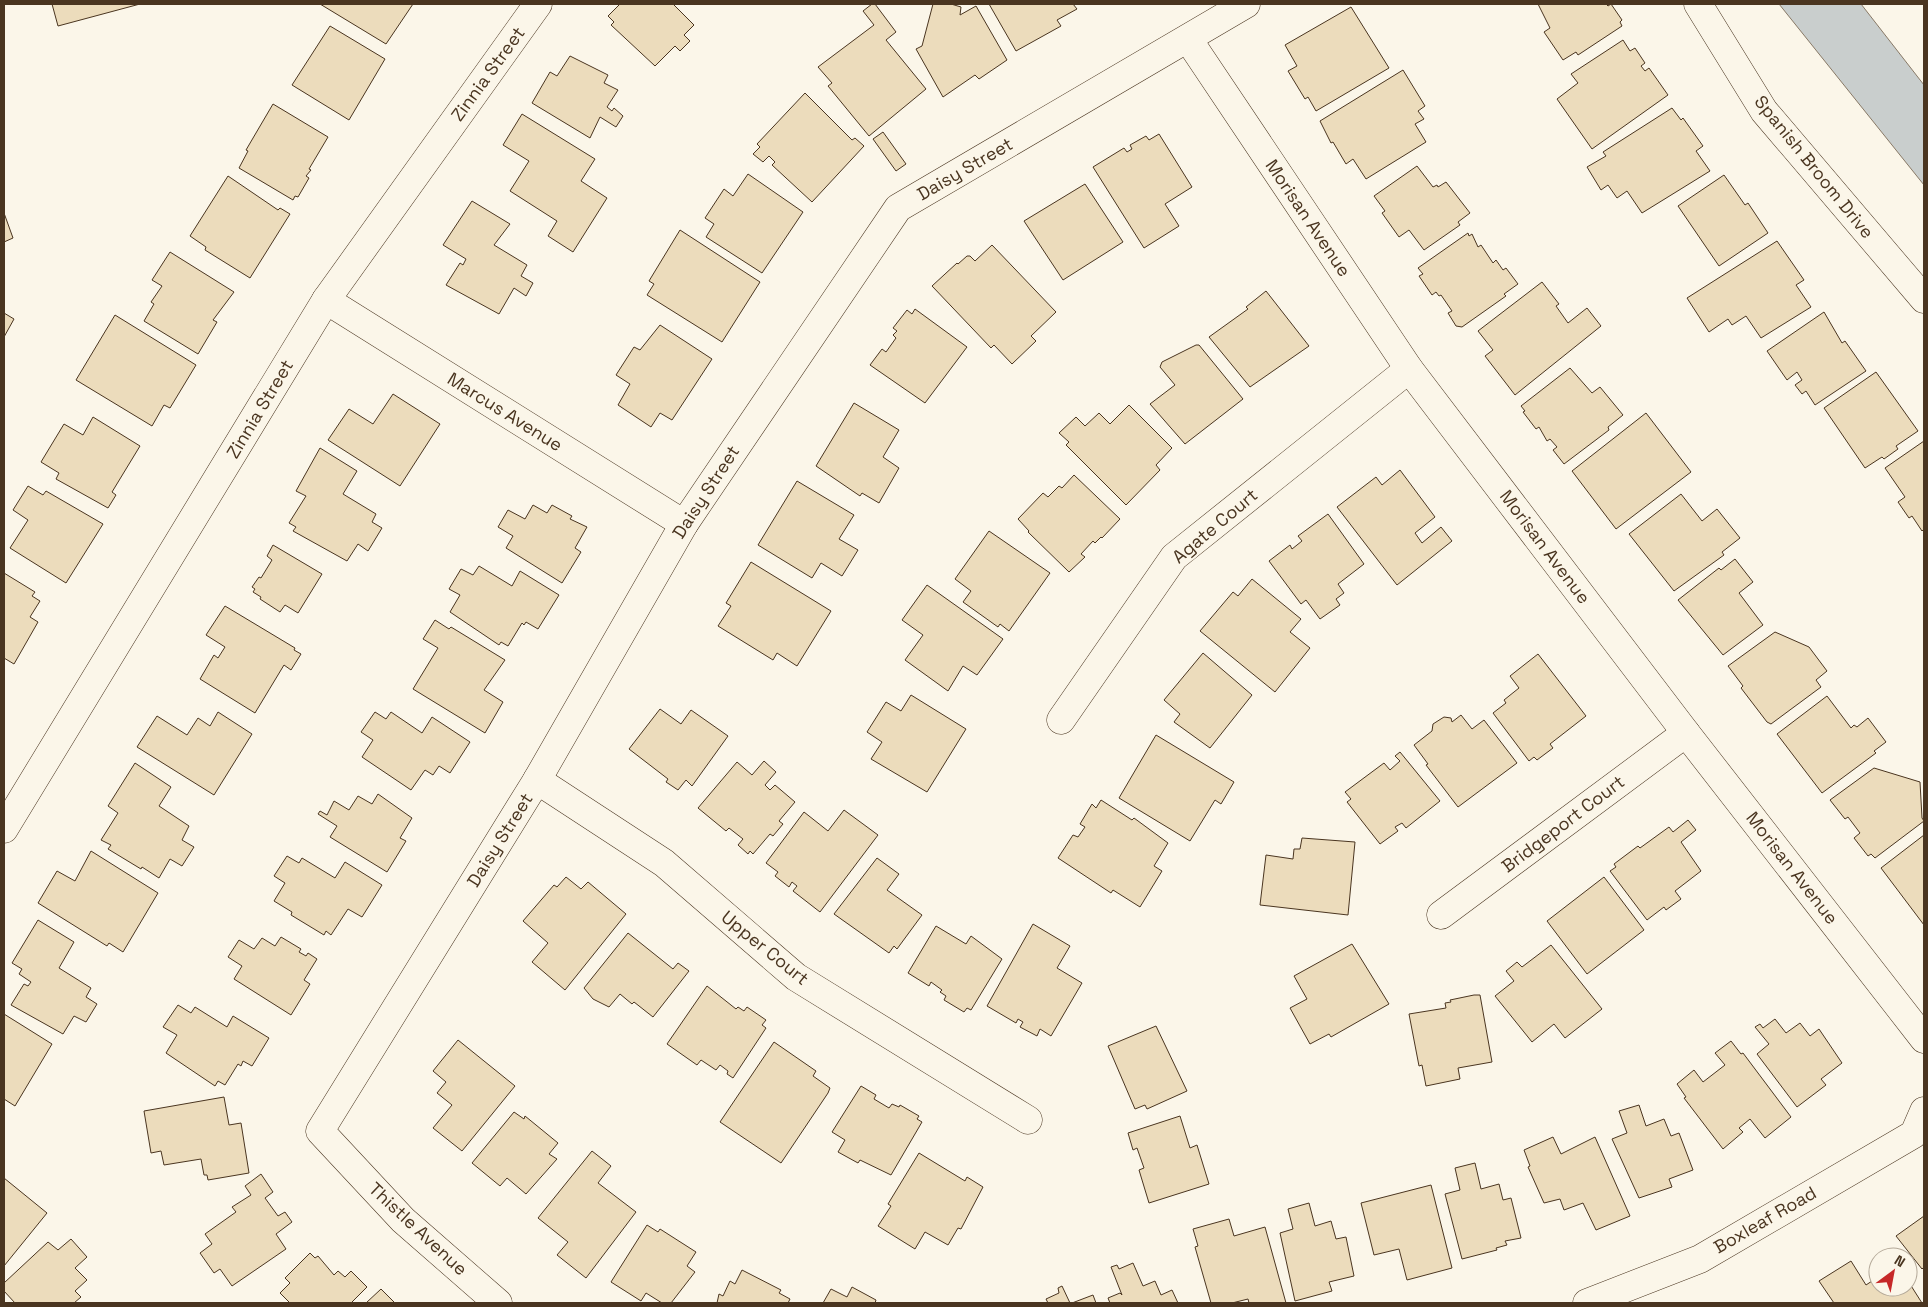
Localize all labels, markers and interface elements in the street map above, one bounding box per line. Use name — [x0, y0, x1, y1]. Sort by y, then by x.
street label: Zinnia Street — [446, 22, 530, 125]
street label: Spanish Broom Drive — [1750, 91, 1879, 243]
street label: Daisy Street — [913, 132, 1017, 205]
street label: Morisan Avenue — [1261, 155, 1356, 281]
street label: Zinnia Street — [221, 355, 298, 462]
street label: Marcus Avenue — [443, 367, 567, 456]
street label: Daisy Street — [667, 441, 744, 543]
street label: Agate Court — [1167, 483, 1262, 568]
street label: Morisan Avenue — [1495, 485, 1596, 608]
street label: Bridgeport Court — [1497, 770, 1629, 877]
street label: Daisy Street — [462, 788, 538, 891]
street label: Morisan Avenue — [1741, 807, 1844, 929]
street label: Upper Court — [717, 905, 814, 990]
street label: Thistle Avenue — [364, 1177, 472, 1280]
street label: Boxleaf Road — [1709, 1181, 1820, 1258]
north arrow — [1868, 1247, 1918, 1297]
text: N — [1891, 1251, 1909, 1271]

